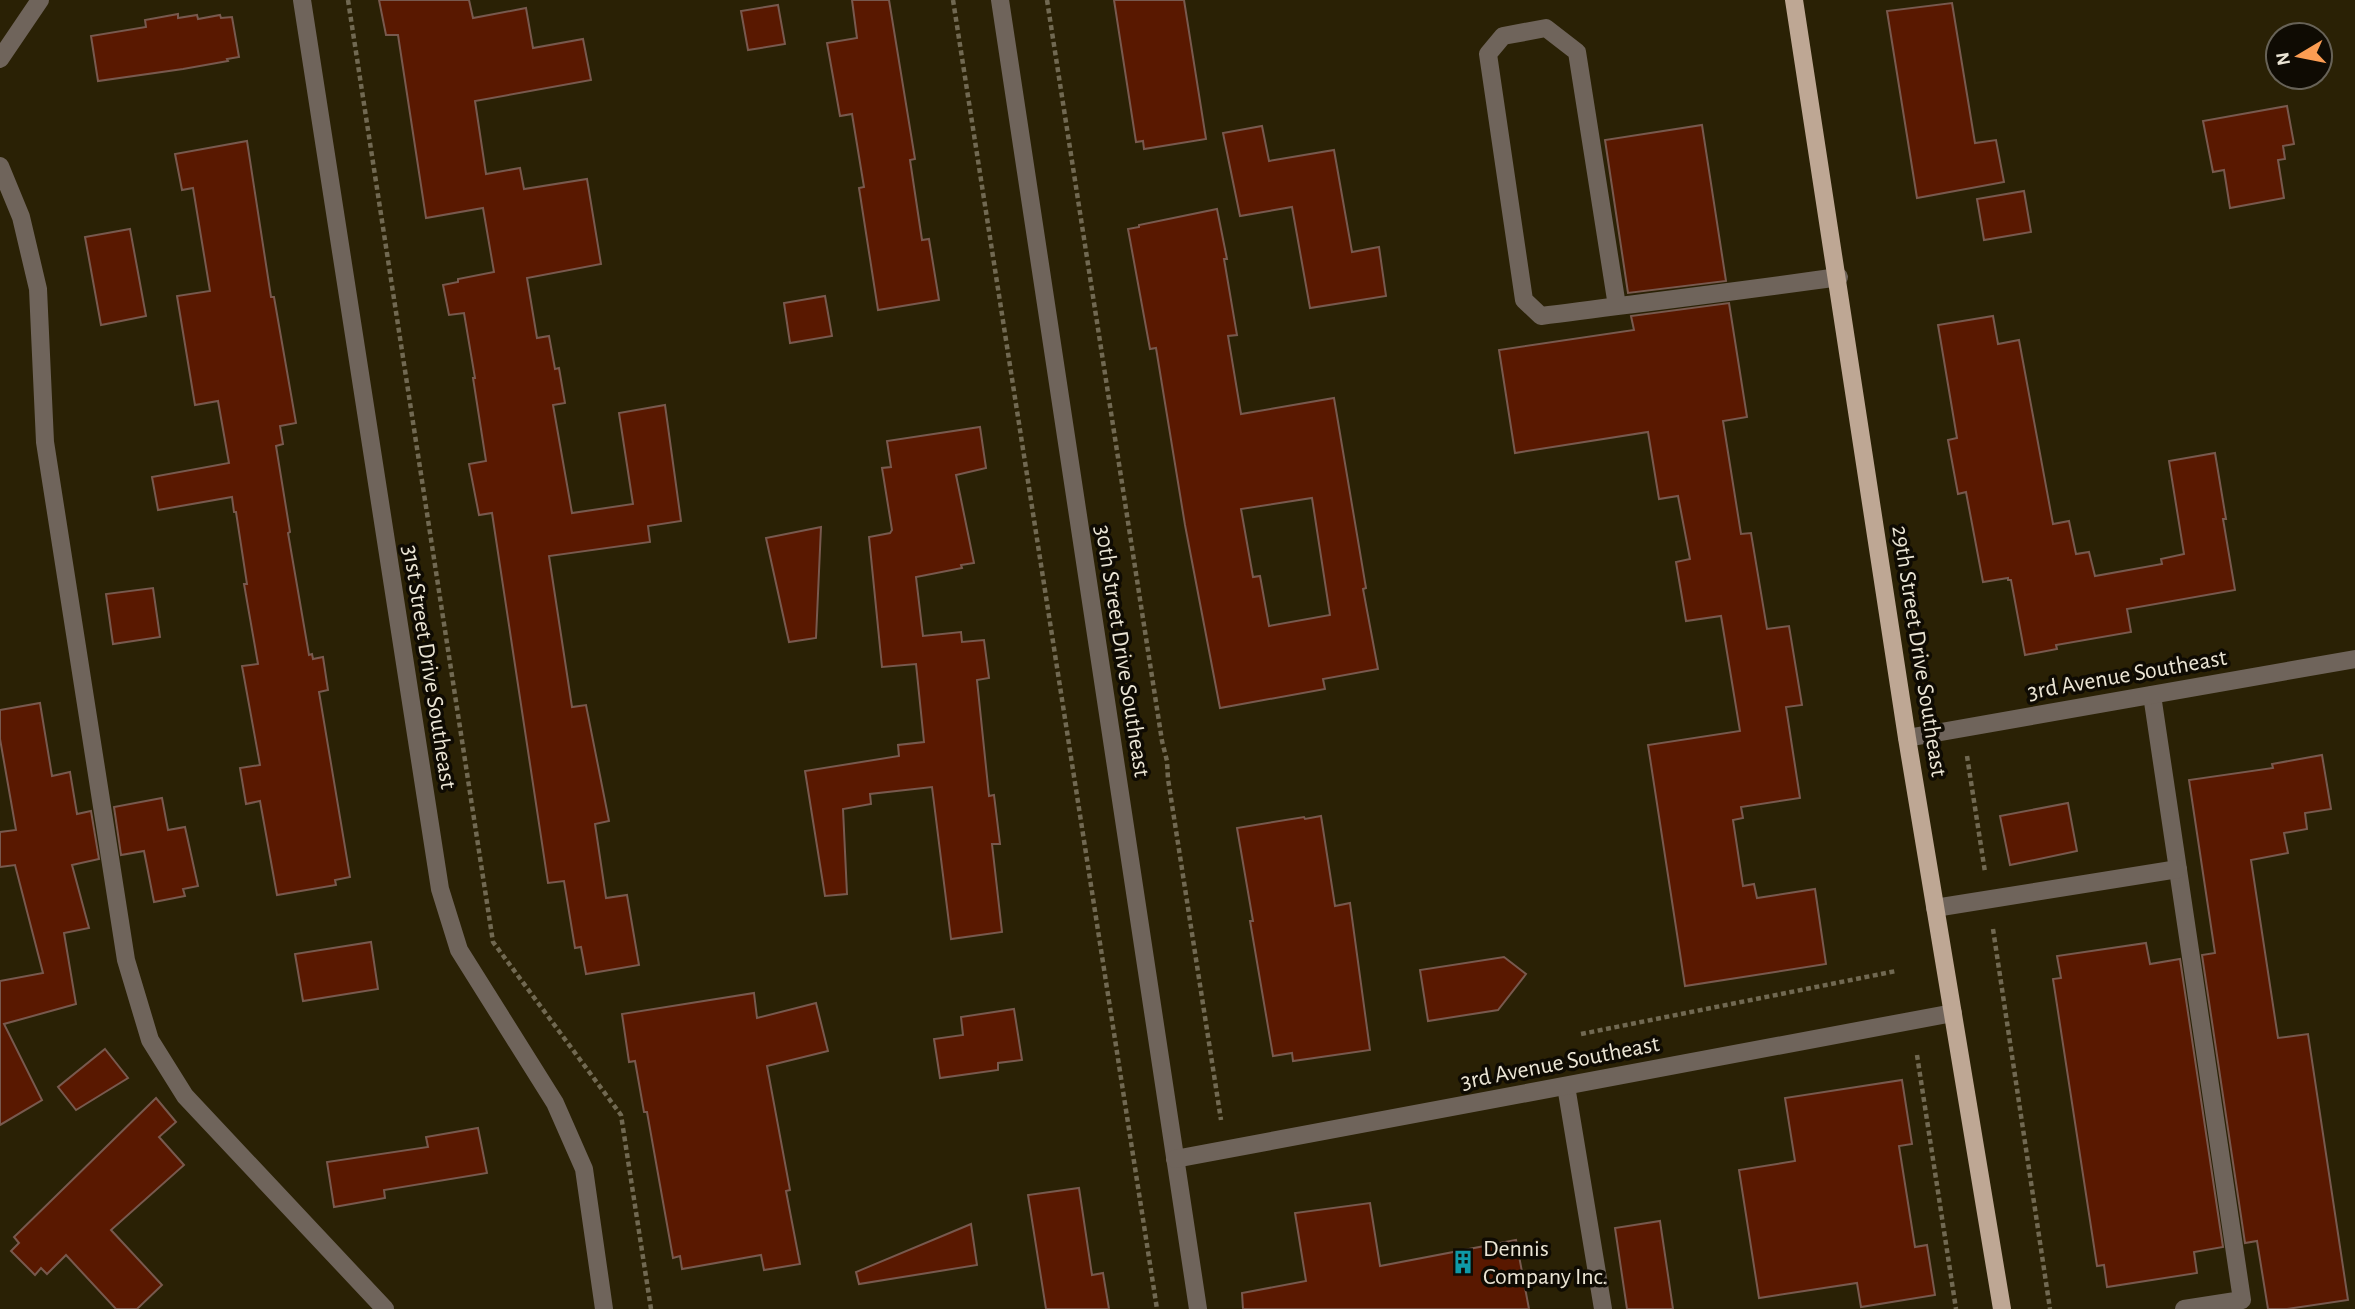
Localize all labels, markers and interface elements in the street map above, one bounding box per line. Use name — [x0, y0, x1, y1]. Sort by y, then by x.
north arrow — [2264, 21, 2334, 91]
text: N — [2273, 51, 2294, 67]
street label: 30th Street Drive Southeast — [1090, 524, 1154, 779]
street label: 29th Street Drive Southeast — [1887, 524, 1951, 779]
street label: 31st Street Drive Southeast — [398, 543, 460, 791]
street label: 3rd Avenue Southeast — [2026, 646, 2229, 704]
street label: 3rd Avenue Southeast — [1459, 1032, 1662, 1094]
place label: Dennis Company Inc. — [1483, 1237, 1608, 1289]
building icon: Dennis Company Inc. — [1449, 1248, 1477, 1276]

